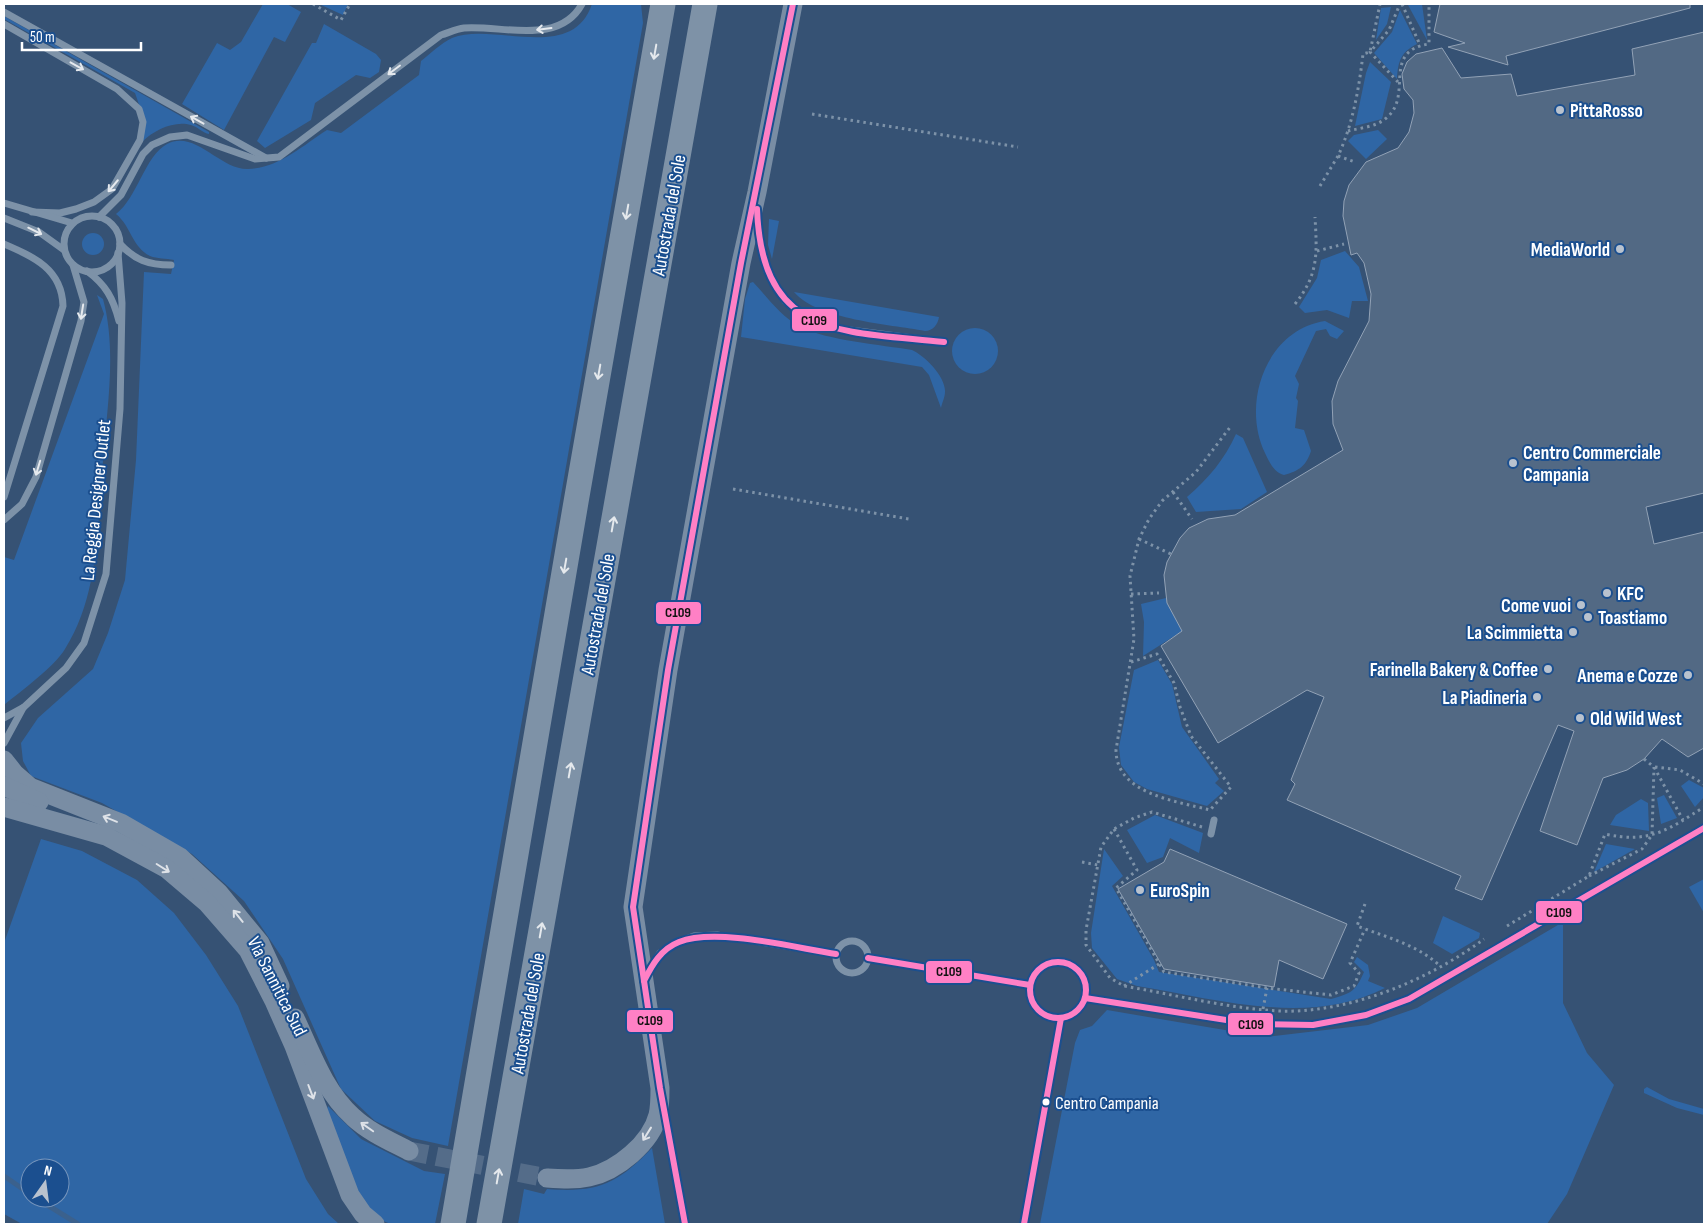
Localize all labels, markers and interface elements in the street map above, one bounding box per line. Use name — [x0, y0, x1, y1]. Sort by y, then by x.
scale bar — [22, 20, 141, 52]
one-way arrow — [536, 24, 552, 34]
text: 50 m — [30, 28, 55, 47]
one-way arrow — [649, 43, 659, 59]
one-way arrow — [69, 61, 83, 71]
one-way arrow — [387, 65, 401, 75]
place label: PittaRosso — [1570, 100, 1643, 123]
marker: PittaRosso — [1554, 104, 1566, 116]
one-way arrow — [190, 115, 205, 125]
street label: Autostrada del Sole — [647, 153, 691, 278]
one-way arrow — [107, 180, 118, 193]
one-way arrow — [621, 203, 631, 219]
one-way arrow — [28, 226, 43, 236]
place label: MediaWorld — [1531, 239, 1610, 262]
marker: MediaWorld — [1614, 243, 1626, 255]
one-way arrow — [77, 303, 87, 319]
line badge: C109 — [791, 308, 838, 332]
text: C109 — [801, 312, 827, 329]
one-way arrow — [593, 363, 603, 379]
street label: La Reggia Designer Outlet — [77, 418, 116, 582]
place label: Centro Commerciale Campania — [1523, 442, 1661, 487]
marker: Centro Commerciale Campania — [1507, 457, 1519, 469]
one-way arrow — [33, 460, 43, 476]
one-way arrow — [609, 516, 619, 532]
street label: Autostrada del Sole — [576, 552, 620, 677]
one-way arrow — [559, 558, 569, 574]
place label: KFC — [1617, 583, 1644, 606]
marker: KFC — [1601, 587, 1613, 599]
place label: Come vuoi — [1501, 595, 1571, 618]
marker: Come vuoi — [1575, 599, 1587, 611]
line badge: C109 — [655, 601, 702, 625]
text: C109 — [665, 604, 691, 621]
place label: Toastiamo — [1598, 607, 1667, 630]
marker: Toastiamo — [1582, 611, 1594, 623]
place label: La Scimmietta — [1467, 622, 1563, 645]
marker: La Scimmietta — [1567, 626, 1579, 638]
place label: Farinella Bakery & Coffee — [1370, 659, 1538, 682]
marker: Farinella Bakery & Coffee — [1542, 663, 1554, 675]
place label: Anema e Cozze — [1577, 665, 1678, 688]
marker: Anema e Cozze — [1682, 669, 1694, 681]
place label: La Piadineria — [1442, 687, 1527, 710]
marker: La Piadineria — [1531, 691, 1543, 703]
place label: Old Wild West — [1590, 708, 1682, 731]
marker: Old Wild West — [1574, 712, 1586, 724]
one-way arrow — [565, 763, 575, 779]
one-way arrow — [103, 814, 118, 823]
one-way arrow — [155, 863, 169, 873]
place label: EuroSpin — [1150, 880, 1210, 903]
marker: EuroSpin — [1134, 884, 1146, 896]
line badge: C109 — [1535, 900, 1583, 924]
text: C109 — [1546, 904, 1572, 921]
one-way arrow — [233, 910, 244, 923]
one-way arrow — [537, 923, 547, 939]
street label: Via Sannitica Sud — [242, 933, 312, 1040]
street label: Autostrada del Sole — [506, 951, 550, 1076]
line badge: C109 — [925, 960, 973, 984]
text: C109 — [936, 963, 962, 980]
line badge: C109 — [626, 1009, 674, 1033]
text: C109 — [637, 1012, 663, 1029]
line badge: C109 — [1227, 1012, 1274, 1036]
text: C109 — [1238, 1016, 1264, 1033]
one-way arrow — [307, 1083, 316, 1099]
place label: Centro Campania — [1055, 1093, 1159, 1114]
marker: Centro Campania — [1041, 1097, 1051, 1107]
one-way arrow — [360, 1122, 374, 1132]
one-way arrow — [642, 1127, 653, 1141]
north arrow — [20, 1158, 70, 1208]
text: N — [42, 1162, 54, 1180]
one-way arrow — [493, 1169, 503, 1185]

